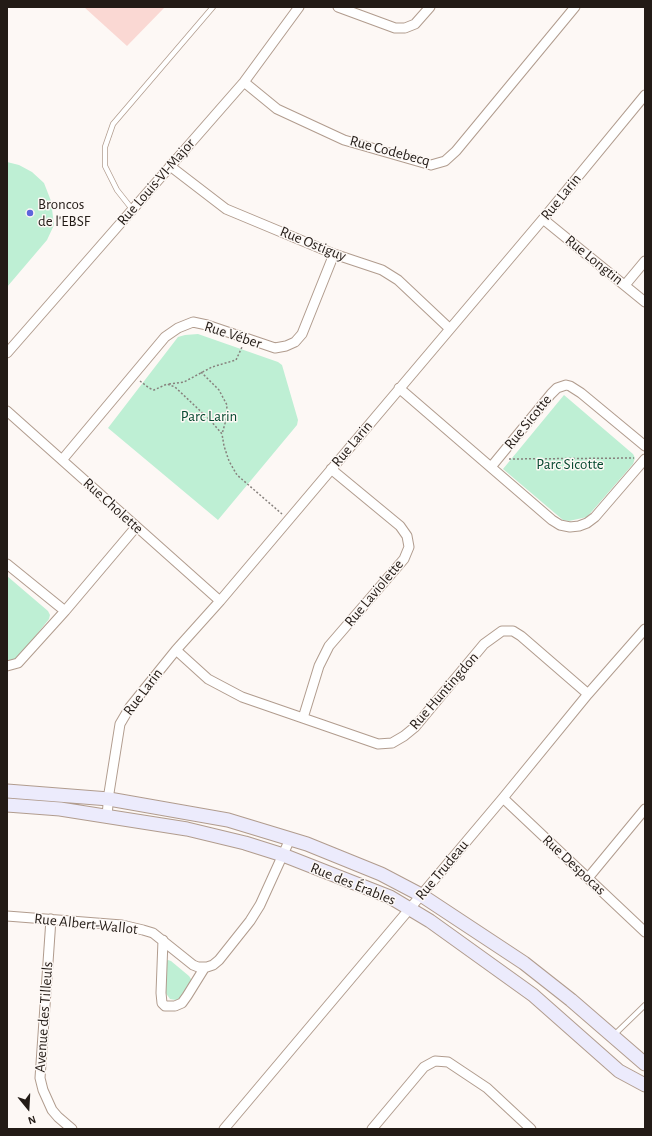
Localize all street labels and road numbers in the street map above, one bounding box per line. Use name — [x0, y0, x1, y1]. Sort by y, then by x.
street label: Rue Codebecq — [348, 132, 432, 170]
street label: Rue Louis-VI-Major — [113, 135, 199, 229]
street label: Rue Larin — [537, 170, 585, 224]
street label: Rue Ostiguy — [277, 223, 349, 265]
street label: Rue Longtin — [561, 231, 627, 289]
street label: Rue Véber — [202, 317, 264, 353]
street label: Rue Sicotte — [500, 391, 556, 453]
street label: Rue Larin — [328, 417, 376, 471]
street label: Rue Cholette — [79, 474, 147, 538]
street label: Rue Laviolette — [341, 556, 407, 630]
street label: Rue Huntingdon — [406, 649, 482, 733]
street label: Rue Larin — [119, 665, 167, 719]
street label: Rue Despocas — [538, 831, 610, 899]
street label: Rue Trudeau — [412, 836, 472, 904]
street label: Rue des Érables — [308, 859, 398, 909]
street label: Rue Albert-Wallot — [33, 910, 139, 938]
street label: Avenue des Tilleuls — [31, 961, 57, 1073]

